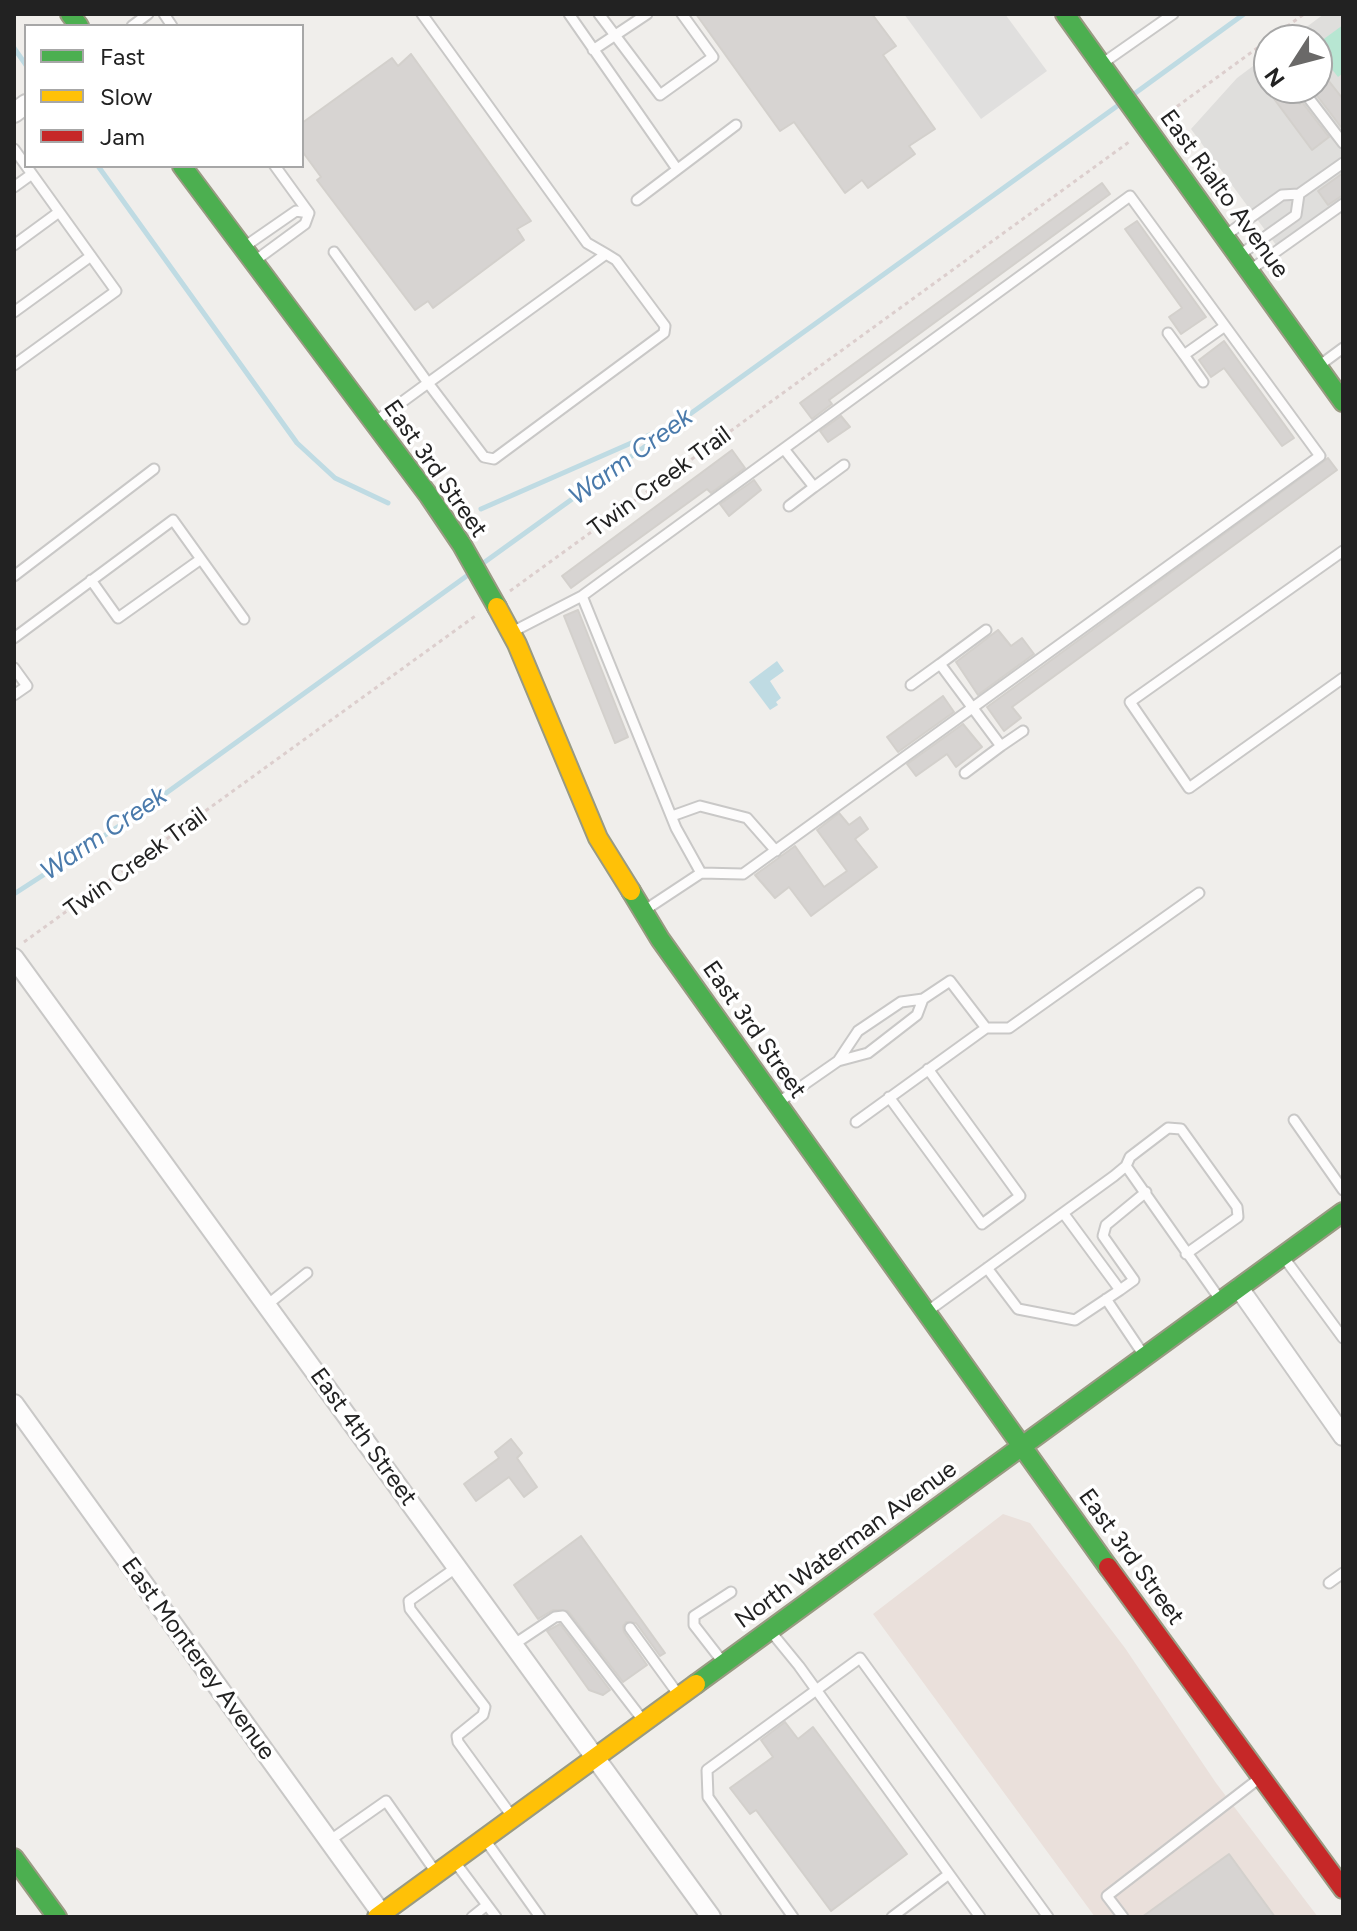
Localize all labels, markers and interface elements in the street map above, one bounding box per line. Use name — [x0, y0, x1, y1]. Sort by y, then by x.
legend — [24, 24, 304, 168]
north arrow — [1253, 24, 1333, 104]
text: Fast — [100, 42, 145, 71]
text: N — [1259, 62, 1291, 92]
text: Slow — [100, 82, 152, 111]
street label: East Rialto Avenue — [1153, 104, 1295, 284]
text: Jam — [100, 122, 145, 151]
street label: East 3rd Street — [377, 395, 493, 543]
water label: Warm Creek — [563, 402, 699, 512]
street label: Twin Creek Trail — [583, 421, 737, 543]
water label: Warm Creek — [35, 780, 173, 888]
street label: Twin Creek Trail — [59, 802, 213, 924]
street label: East 3rd Street — [696, 956, 812, 1104]
street label: East 4th Street — [303, 1363, 423, 1511]
street label: North Waterman Avenue — [730, 1455, 962, 1635]
street label: East 3rd Street — [1072, 1483, 1190, 1631]
street label: East Monterey Avenue — [115, 1552, 281, 1766]

